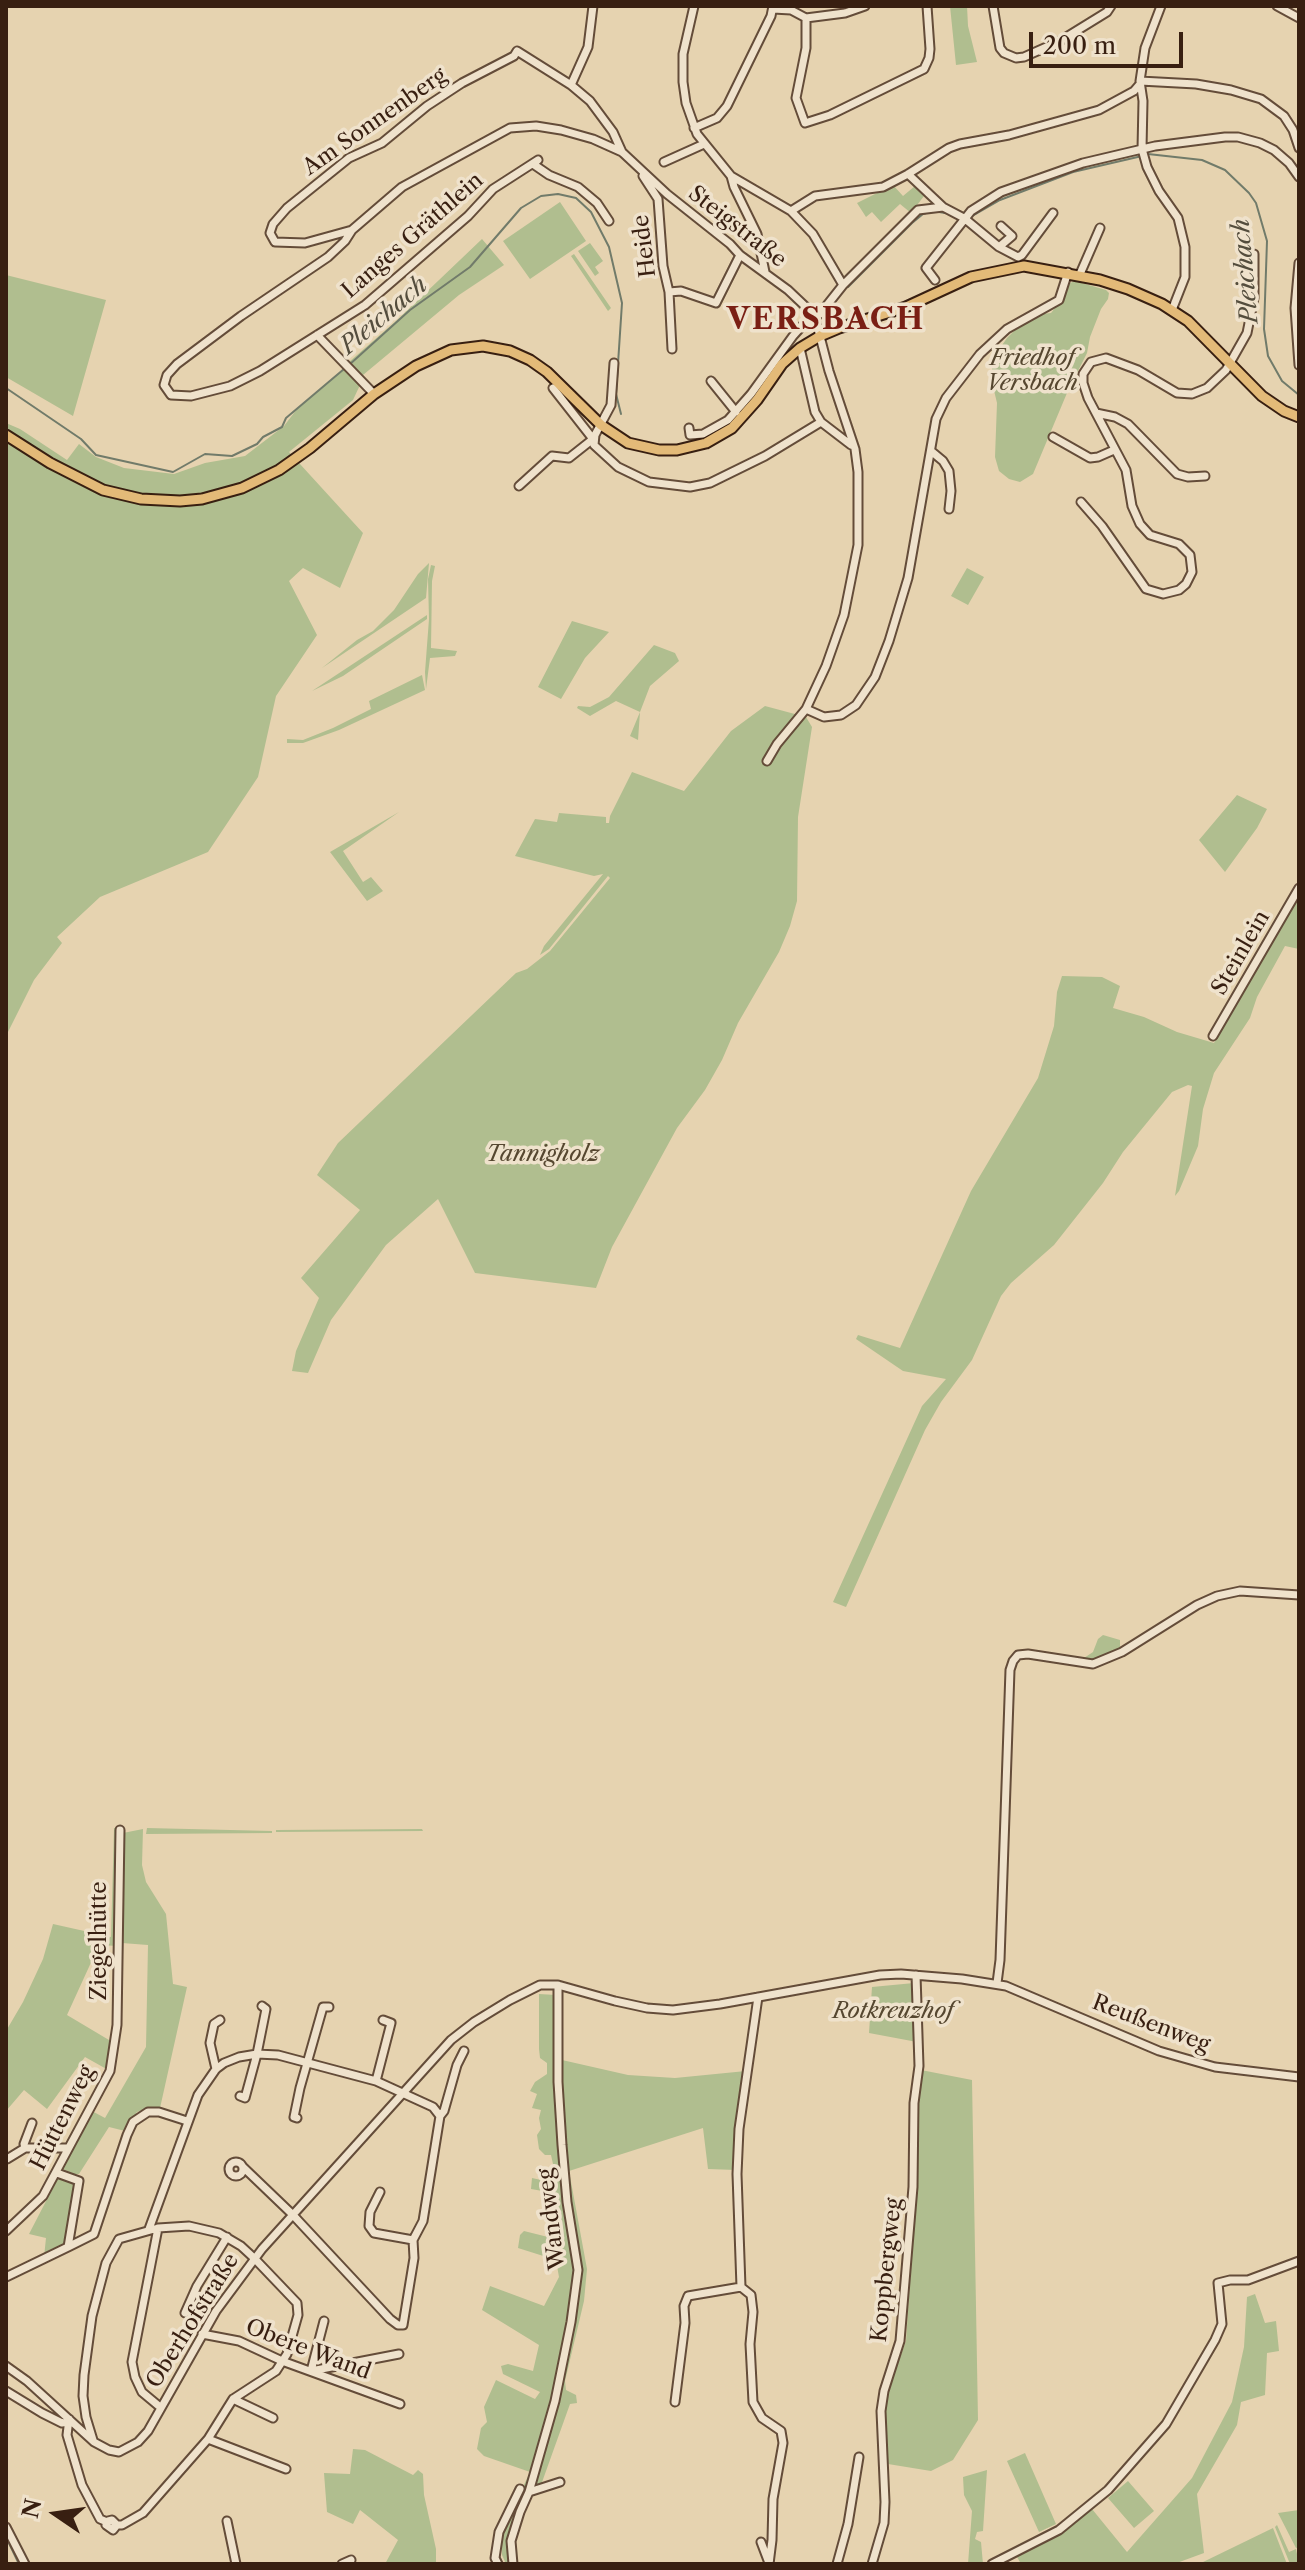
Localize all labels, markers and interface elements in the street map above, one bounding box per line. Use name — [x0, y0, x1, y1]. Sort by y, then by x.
scale bar — [1033, 16, 1187, 66]
text: 200 m — [1043, 31, 1116, 60]
street label: Am Sonnenberg — [298, 63, 452, 181]
street label: Langes Gräthlein — [337, 168, 489, 304]
street label: Steigstraße — [683, 181, 791, 273]
street label: Heide — [628, 213, 662, 279]
water label: Pleichach — [1227, 217, 1265, 325]
water label: Pleichach — [335, 271, 433, 361]
district label: VERSBACH — [727, 302, 925, 338]
park label: Friedhof Versbach — [986, 346, 1078, 398]
street label: Steinlein — [1206, 906, 1276, 1000]
park label: Tannigholz — [486, 1142, 600, 1168]
street label: Ziegelhütte — [87, 1881, 113, 2001]
street label: Reußenweg — [1088, 1989, 1214, 2059]
park label: Rotkreuzhof — [833, 1999, 953, 2025]
street label: Hüttenweg — [25, 2061, 101, 2175]
street label: Wandweg — [533, 2167, 571, 2271]
street label: Koppbergweg — [866, 2197, 908, 2343]
street label: Oberhofstraße — [141, 2249, 245, 2393]
street label: Obere Wand — [242, 2314, 374, 2386]
north arrow — [16, 2474, 96, 2554]
text: N — [17, 2496, 47, 2521]

